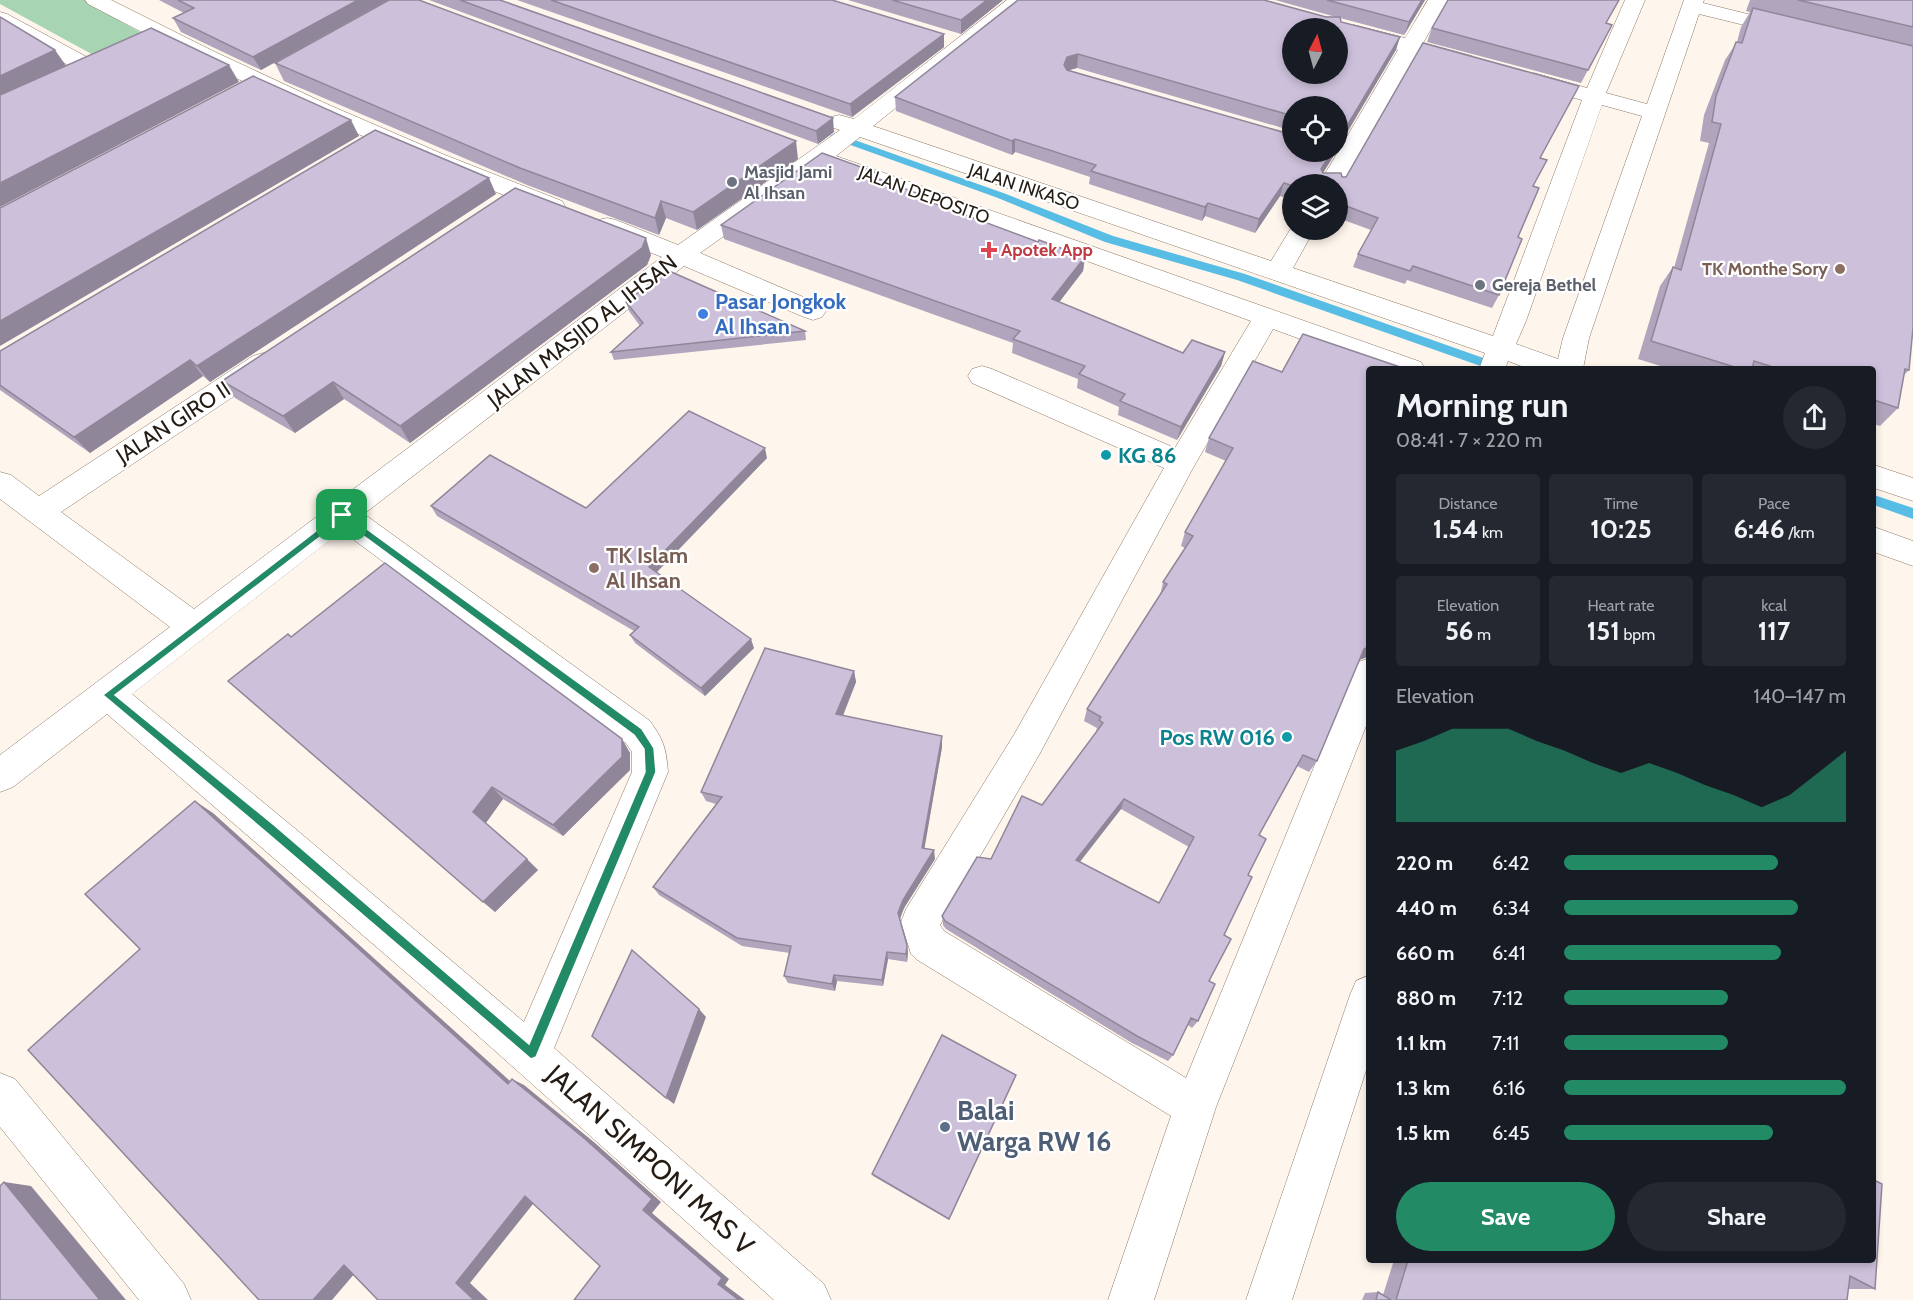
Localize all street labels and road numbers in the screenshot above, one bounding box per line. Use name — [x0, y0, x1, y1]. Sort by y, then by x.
street label: JALAN INKASO — [965, 158, 1082, 215]
street label: JALAN DEPOSITO — [855, 161, 993, 229]
street label: JALAN MASJID AL IHSAN — [481, 249, 682, 414]
street label: JALAN GIRO II — [110, 375, 236, 470]
street label: JALAN SIMPONI MAS V — [539, 1057, 761, 1262]

